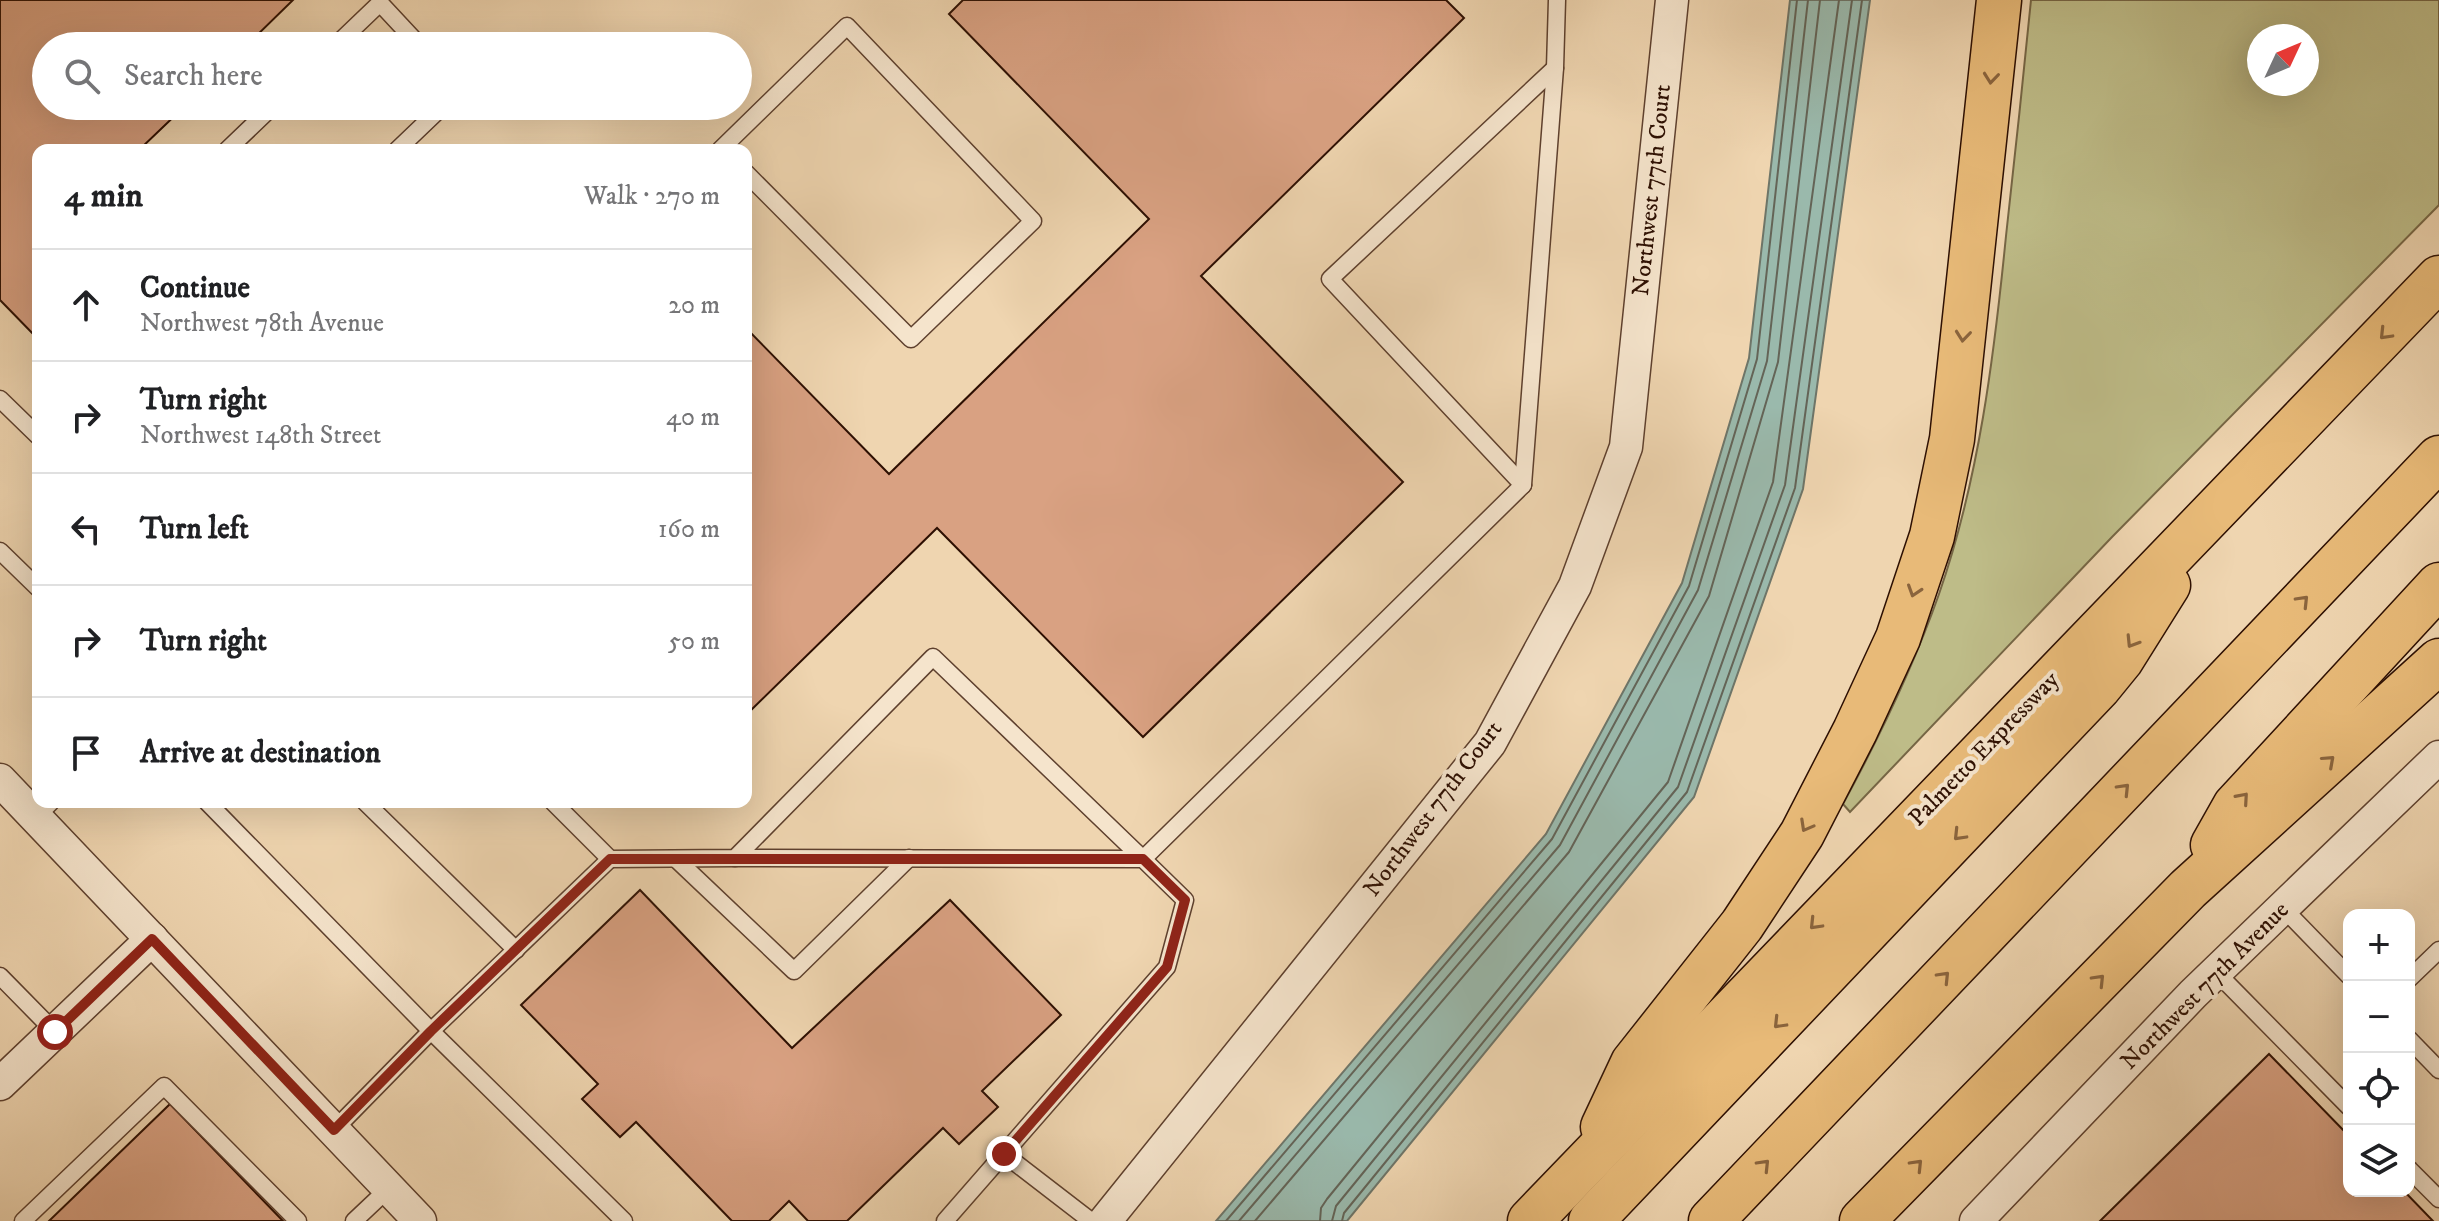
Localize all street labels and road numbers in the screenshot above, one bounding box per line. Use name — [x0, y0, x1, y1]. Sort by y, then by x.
street label: Northwest 77th Court — [1626, 82, 1678, 297]
street label: Palmetto Expressway — [1902, 665, 2066, 833]
street label: Northwest 77th Court — [1357, 715, 1509, 903]
street label: Northwest 77th Avenue — [2115, 895, 2296, 1076]

